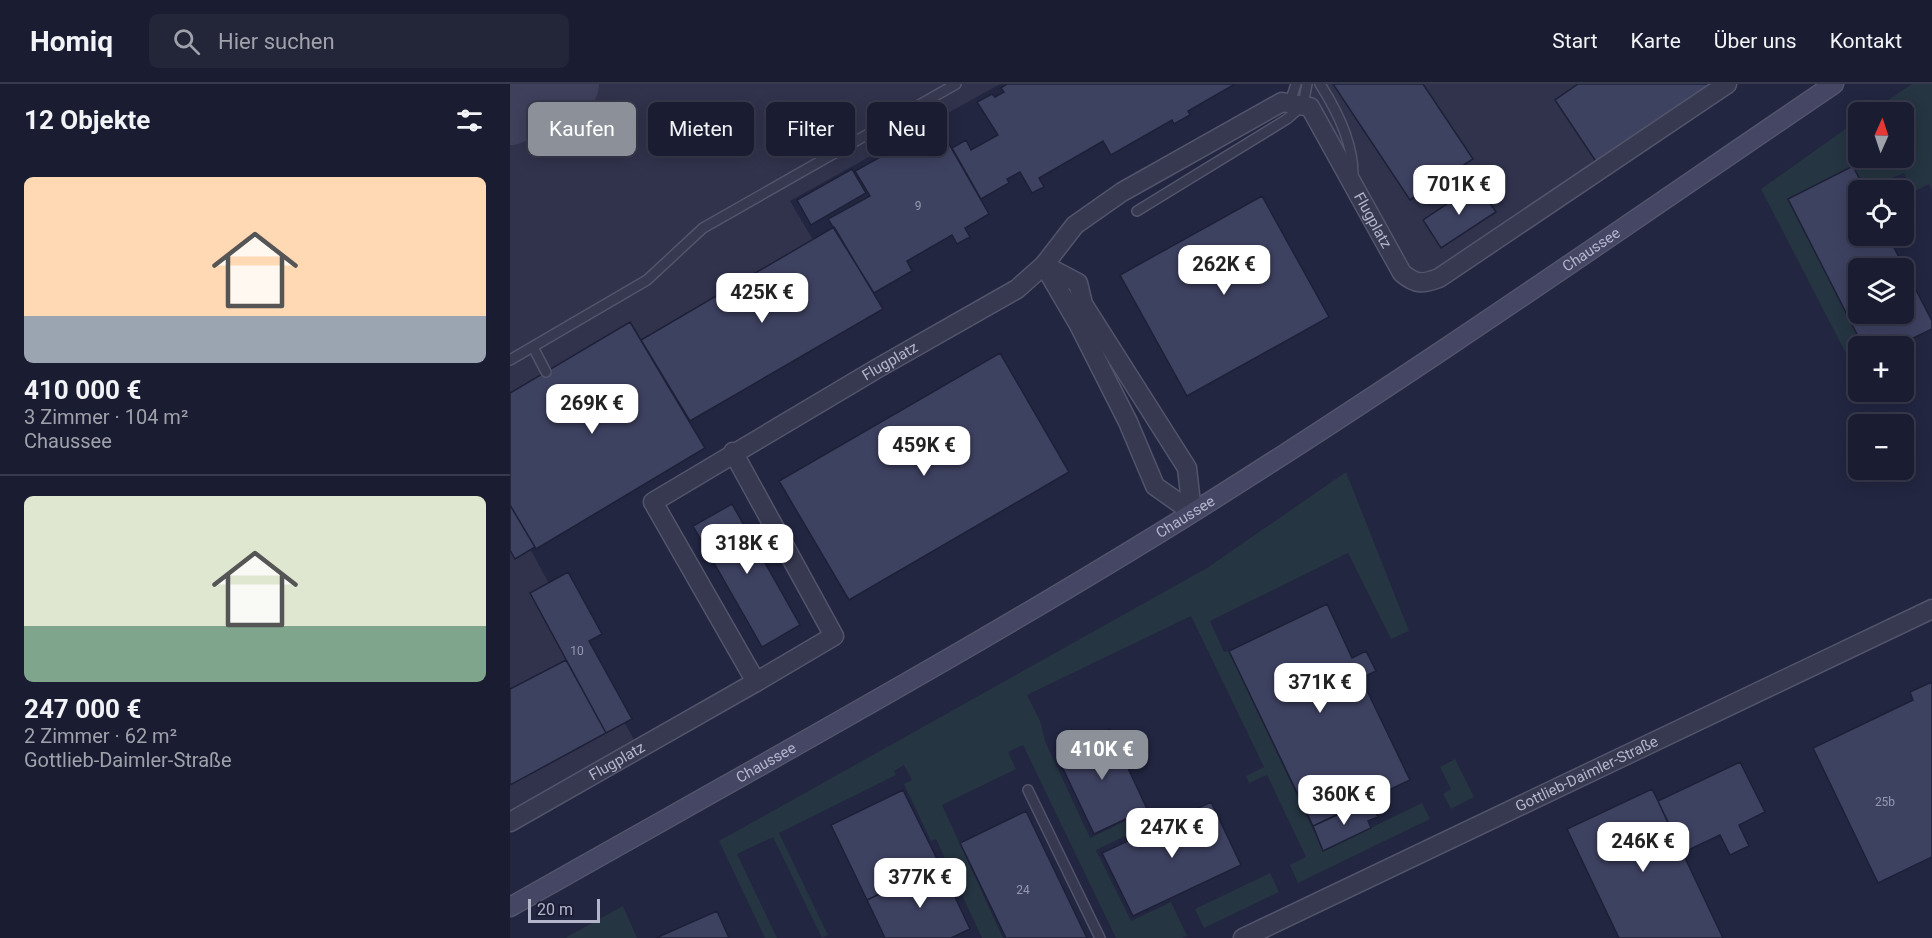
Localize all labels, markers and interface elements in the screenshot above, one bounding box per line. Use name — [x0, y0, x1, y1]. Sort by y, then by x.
search box — [149, 14, 569, 68]
text: Homiq — [30, 25, 113, 58]
icon: search — [170, 25, 203, 58]
text: Hier suchen — [218, 29, 335, 54]
text: Start — [1552, 29, 1598, 53]
text: Karte — [1631, 29, 1681, 53]
text: Über uns — [1714, 29, 1797, 53]
text: Kontakt — [1830, 29, 1902, 53]
chip: Kaufen — [528, 102, 636, 156]
chip: Mieten — [648, 102, 754, 156]
chip: Filter — [766, 102, 855, 156]
chip: Neu — [867, 102, 947, 156]
north arrow — [1848, 102, 1914, 168]
map controls — [1848, 102, 1914, 480]
icon: filters — [453, 104, 486, 137]
text: 12 Objekte — [24, 105, 150, 135]
pin: 701K € — [1410, 165, 1508, 216]
text: 701K € — [1427, 172, 1491, 196]
button: locate — [1848, 180, 1914, 246]
street label: Flugplatz — [1350, 189, 1396, 252]
house number: 9 — [915, 199, 921, 213]
icon: home — [201, 216, 309, 324]
street label: Chaussee — [1559, 224, 1624, 276]
pin: 262K € — [1175, 245, 1273, 296]
text: 262K € — [1192, 252, 1256, 276]
button: layers — [1848, 258, 1914, 324]
pin: 425K € — [713, 273, 811, 324]
text: 425K € — [730, 280, 794, 304]
button: + — [1848, 336, 1914, 402]
street label: Flugplatz — [859, 338, 921, 384]
text: 410 000 € — [24, 375, 141, 405]
pin: 269K € — [543, 384, 641, 435]
text: 269K € — [560, 391, 624, 415]
text: 3 Zimmer · 104 m² — [24, 405, 188, 429]
button: − — [1848, 414, 1914, 480]
pin: 459K € — [875, 426, 973, 477]
text: Chaussee — [24, 429, 112, 453]
text: 459K € — [892, 433, 956, 457]
street label: Chaussee — [1153, 492, 1218, 542]
pin: 318K € — [698, 524, 796, 575]
text: 318K € — [715, 531, 779, 555]
icon: home — [201, 535, 309, 643]
house number: 10 — [570, 644, 584, 658]
pin: 371K € — [1271, 663, 1369, 714]
text: 371K € — [1288, 670, 1352, 694]
text: 247 000 € — [24, 694, 141, 724]
text: 2 Zimmer · 62 m² — [24, 724, 177, 748]
pin: 410K € — [1053, 730, 1151, 781]
street label: Gottlieb-Daimler-Straße — [1513, 732, 1661, 816]
text: 410K € — [1070, 737, 1134, 761]
street label: Flugplatz — [586, 738, 648, 784]
street label: Chaussee — [733, 739, 799, 787]
text: Gottlieb-Daimler-Straße — [24, 748, 232, 772]
pin: 360K € — [1295, 775, 1393, 826]
text: 360K € — [1312, 782, 1376, 806]
house number: 25b — [1875, 795, 1895, 809]
pin: 247K € — [1123, 808, 1221, 859]
text: 247K € — [1140, 815, 1204, 839]
pin: 246K € — [1594, 822, 1692, 873]
text: 246K € — [1611, 829, 1675, 853]
pin: 377K € — [871, 858, 969, 909]
text: 377K € — [888, 865, 952, 889]
house number: 24 — [1016, 883, 1030, 897]
scale bar — [528, 896, 600, 924]
text: 20 m — [537, 900, 573, 919]

